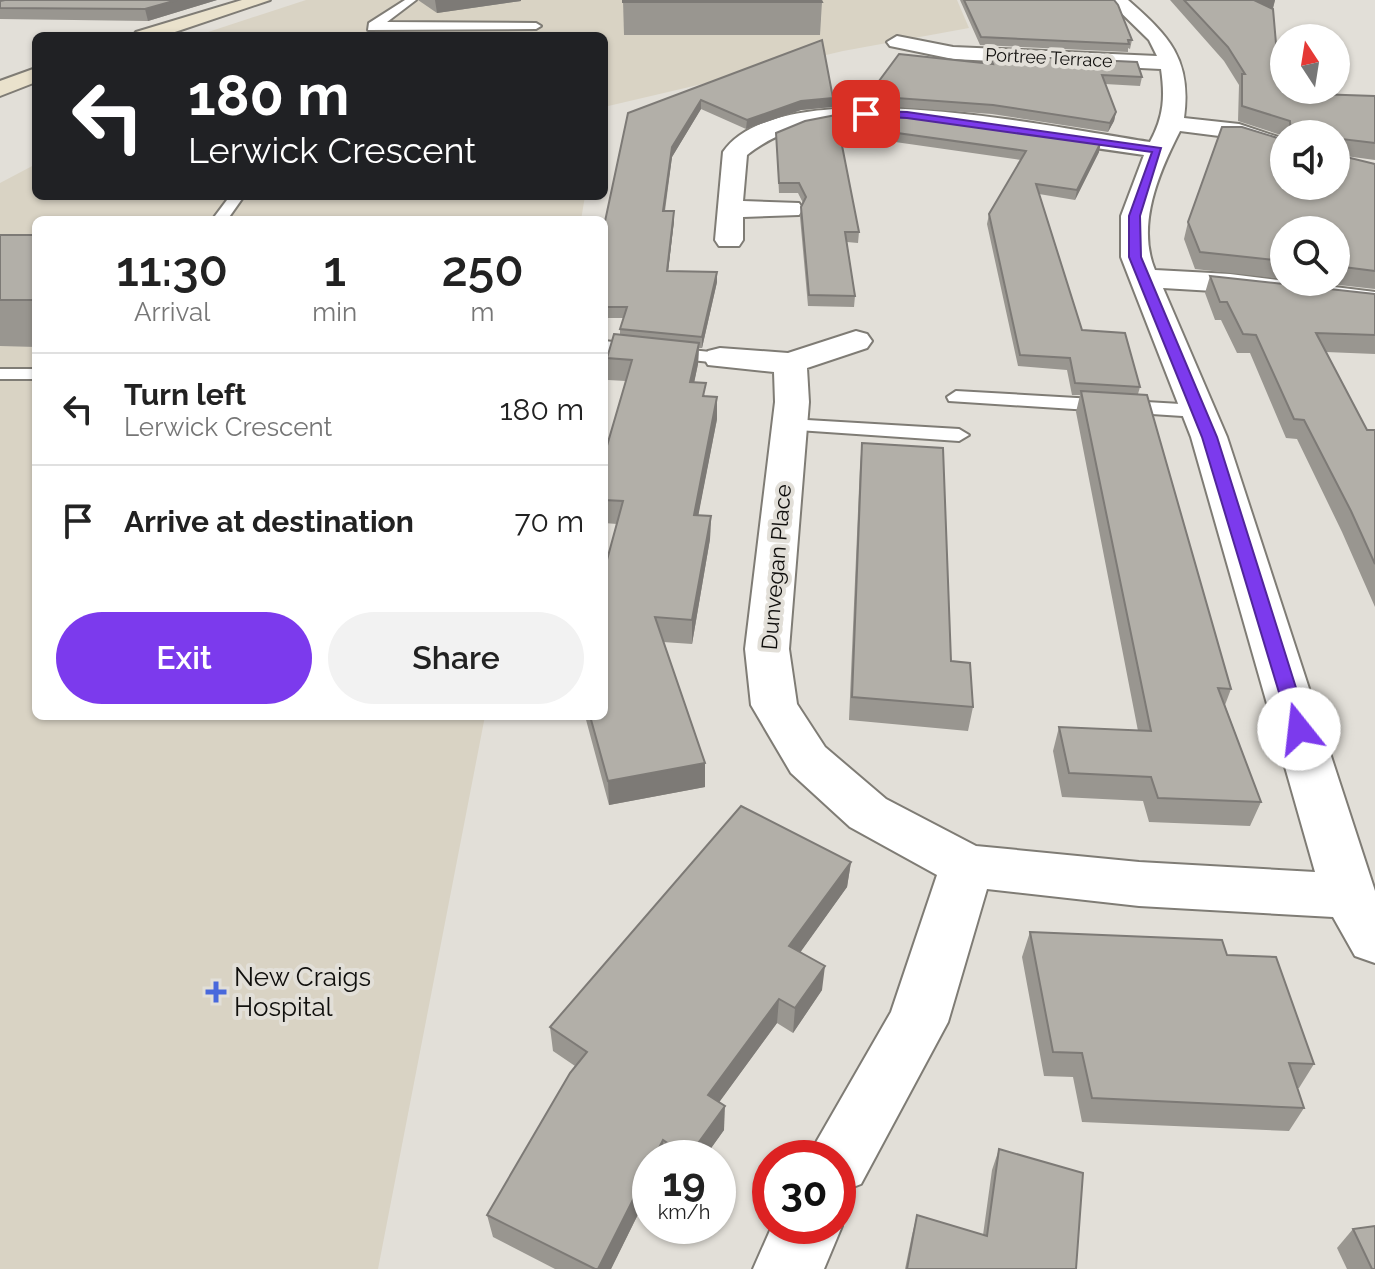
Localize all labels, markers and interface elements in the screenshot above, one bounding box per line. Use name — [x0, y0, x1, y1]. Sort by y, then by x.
north arrow — [1270, 24, 1350, 104]
map controls — [1270, 24, 1350, 296]
street label: Portree Terrace — [985, 44, 1114, 71]
text: 180 m — [188, 62, 349, 128]
icon: left — [56, 64, 160, 168]
pin — [832, 80, 900, 148]
icon: arrive — [844, 92, 888, 136]
button: sound — [1270, 120, 1350, 200]
text: Lerwick Crescent — [188, 129, 476, 171]
button: search — [1270, 216, 1350, 296]
text: 11:30 — [116, 241, 228, 297]
text: 1 — [323, 241, 346, 297]
text: 250 — [441, 241, 524, 297]
text: Arrival — [134, 297, 210, 327]
text: min — [312, 297, 357, 327]
text: m — [471, 297, 494, 327]
text: Turn left — [124, 377, 246, 412]
icon: left — [56, 387, 100, 431]
text: 180 m — [500, 392, 584, 427]
text: Lerwick Crescent — [124, 412, 332, 442]
street label: Dunvegan Place — [756, 483, 796, 651]
icon: arrive — [56, 499, 100, 543]
text: Arrive at destination — [124, 504, 414, 539]
text: 70 m — [514, 504, 584, 539]
button: Exit — [56, 612, 312, 704]
button: Share — [328, 612, 584, 704]
position arrow — [1257, 687, 1341, 771]
place label: New Craigs Hospital — [234, 962, 371, 1022]
marker: New Craigs Hospital — [205, 981, 227, 1003]
speed limit sign: 30 — [752, 1140, 856, 1244]
text: 19 — [662, 1158, 706, 1205]
text: km/h — [658, 1200, 710, 1224]

